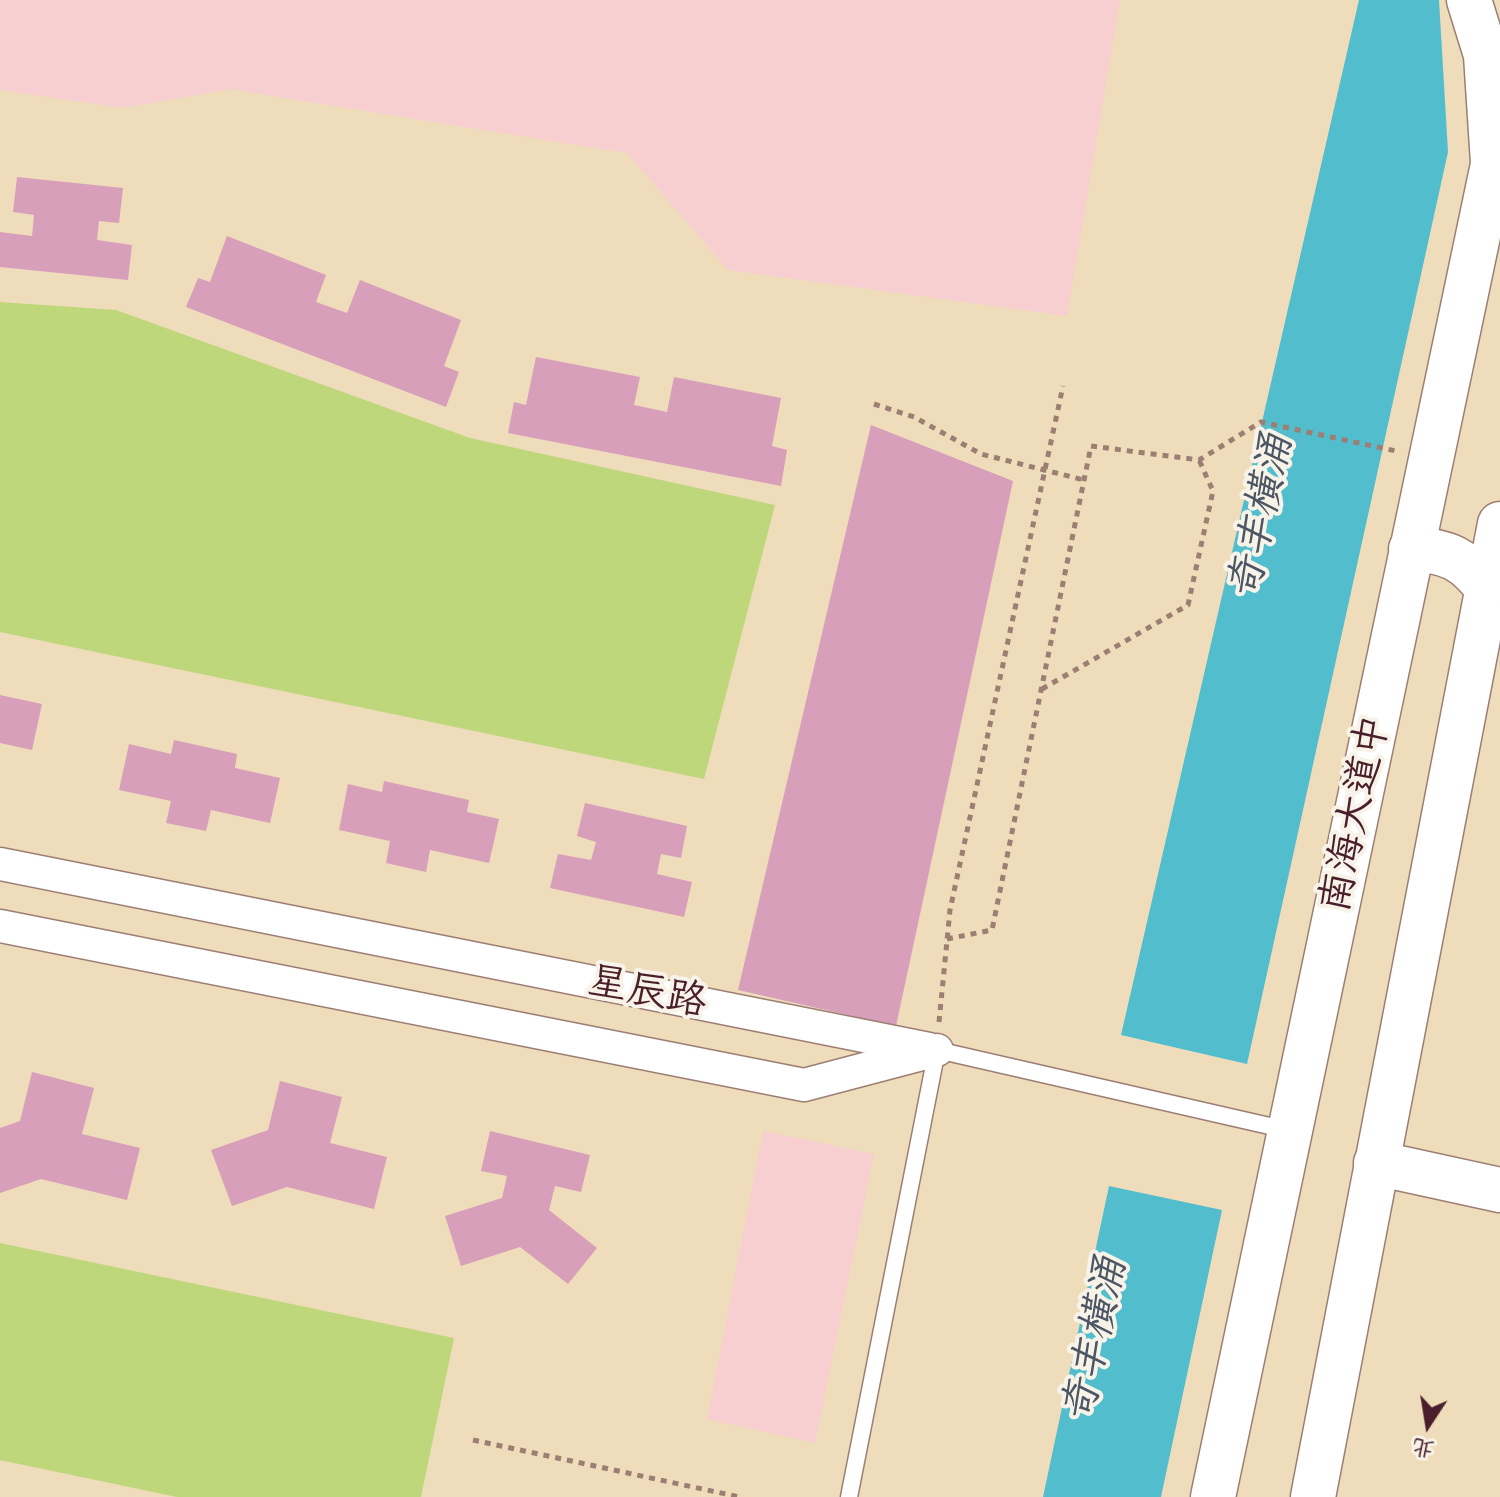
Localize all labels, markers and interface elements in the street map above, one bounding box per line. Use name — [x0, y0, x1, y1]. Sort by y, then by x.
water label: 奇丰横涌 — [1220, 430, 1304, 604]
street label: 南海大道中 — [1312, 711, 1400, 917]
street label: 星辰路 — [584, 958, 710, 1028]
water label: 奇丰横涌 — [1054, 1253, 1138, 1427]
north arrow — [1388, 1385, 1468, 1465]
text: 北 — [1409, 1432, 1437, 1464]

